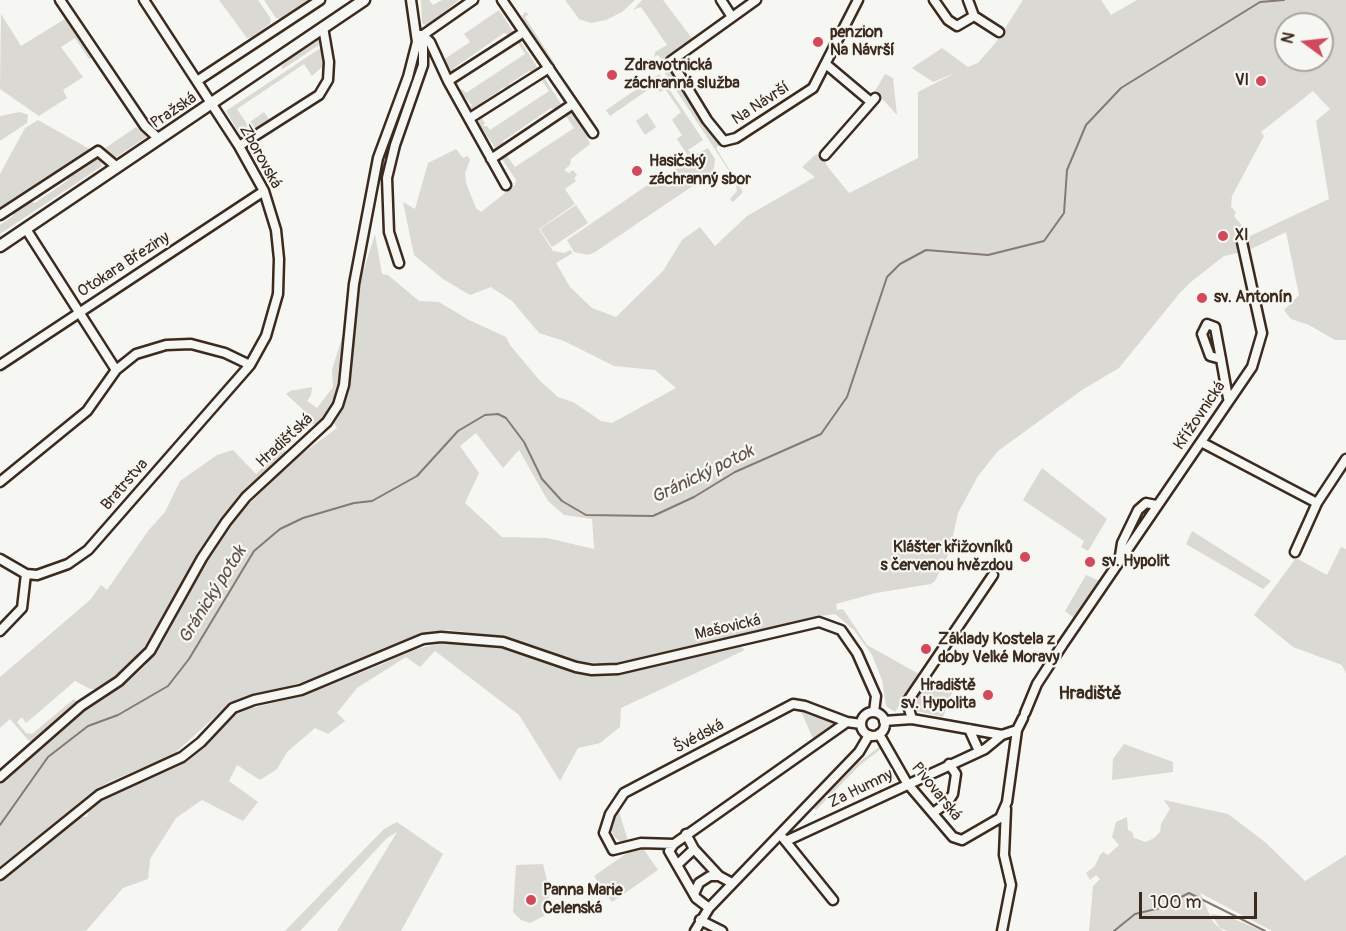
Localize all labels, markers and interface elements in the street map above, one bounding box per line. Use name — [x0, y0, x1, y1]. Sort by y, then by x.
north arrow — [1274, 12, 1334, 72]
place label: penzion Na Návrší — [830, 23, 895, 61]
text: N — [1277, 30, 1300, 46]
marker: penzion Na Návrší — [811, 35, 825, 49]
place label: Zdravotnická záchranná služba — [624, 56, 740, 94]
marker: Zdravotnická záchranná služba — [605, 68, 619, 82]
place label: VI — [1235, 71, 1249, 91]
marker: VI — [1254, 74, 1268, 88]
street label: Na Návrší — [729, 78, 793, 130]
street label: Pražská — [147, 89, 201, 133]
street label: Zborovská — [235, 122, 285, 192]
place label: Hasičský záchranný sbor — [649, 152, 751, 190]
marker: Hasičský záchranný sbor — [630, 164, 644, 178]
place label: XI — [1235, 226, 1249, 246]
street label: Otokara Březiny — [74, 228, 174, 302]
marker: XI — [1216, 229, 1230, 243]
place label: sv. Antonín — [1214, 288, 1292, 308]
marker: sv. Antonín — [1195, 291, 1209, 305]
street label: Křížovnická — [1170, 378, 1230, 454]
street label: Hradišťská — [253, 410, 317, 472]
water label: Gránický potok — [648, 441, 758, 509]
street label: Bratrstva — [97, 455, 153, 515]
place label: Klášter křižovníků s červenou hvězdou — [881, 538, 1013, 576]
water label: Gránický potok — [174, 542, 252, 648]
marker: Klášter křižovníků s červenou hvězdou — [1018, 550, 1032, 564]
place label: sv. Hypolit — [1102, 552, 1170, 572]
marker: sv. Hypolit — [1083, 555, 1097, 569]
street label: Mašovická — [693, 611, 763, 645]
place label: Základy Kostela z doby Velké Moravy — [938, 630, 1060, 668]
marker: Základy Kostela z doby Velké Moravy — [919, 642, 933, 656]
place label: Hradiště sv. Hypolita — [901, 676, 976, 714]
district label: Hradiště — [1058, 683, 1122, 705]
marker: Hradiště sv. Hypolita — [981, 688, 995, 702]
street label: Švédská — [671, 716, 727, 758]
street label: Pivovarská — [907, 759, 965, 825]
street label: Za Humny — [826, 765, 896, 813]
scale bar — [1142, 880, 1260, 918]
place label: Panna Marie Celenská — [543, 881, 623, 919]
text: 100 m — [1150, 891, 1202, 914]
marker: Panna Marie Celenská — [524, 893, 538, 907]

